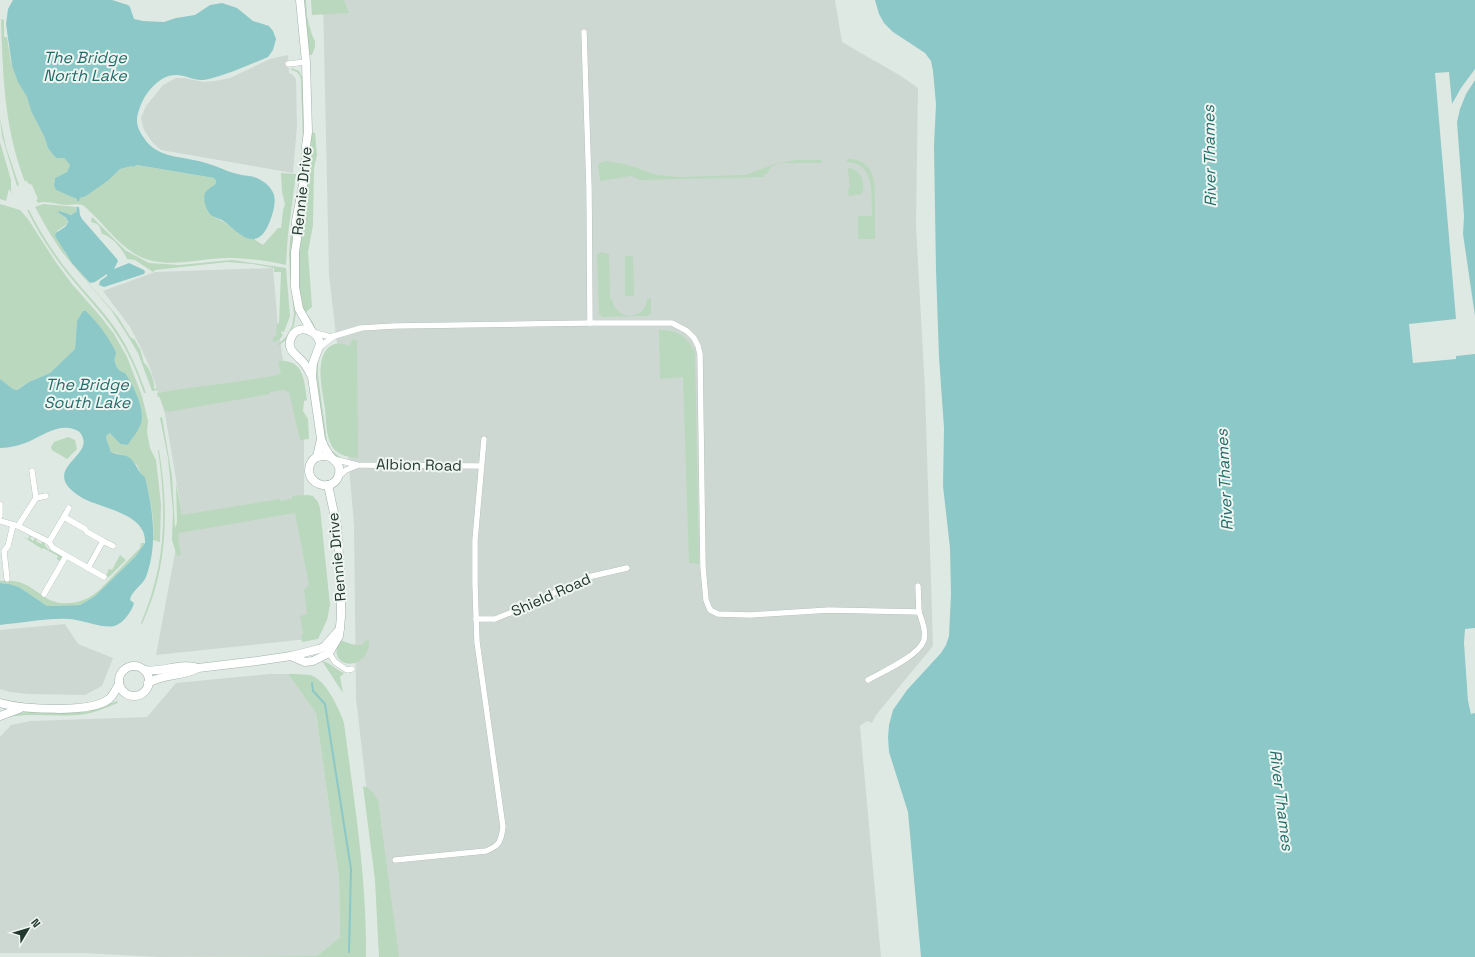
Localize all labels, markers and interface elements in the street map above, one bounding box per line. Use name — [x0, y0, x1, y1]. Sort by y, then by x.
water label: The Bridge North Lake — [43, 47, 127, 86]
water label: River Thames — [1198, 104, 1221, 207]
street label: Rennie Drive — [287, 146, 316, 236]
water label: The Bridge South Lake — [44, 374, 131, 413]
water label: River Thames — [1211, 428, 1238, 531]
street label: Albion Road — [376, 454, 462, 475]
street label: Rennie Drive — [323, 512, 350, 602]
street label: Shield Road — [508, 569, 593, 620]
water label: River Thames — [1265, 748, 1298, 852]
north arrow — [8, 909, 48, 949]
text: N — [28, 916, 44, 930]

